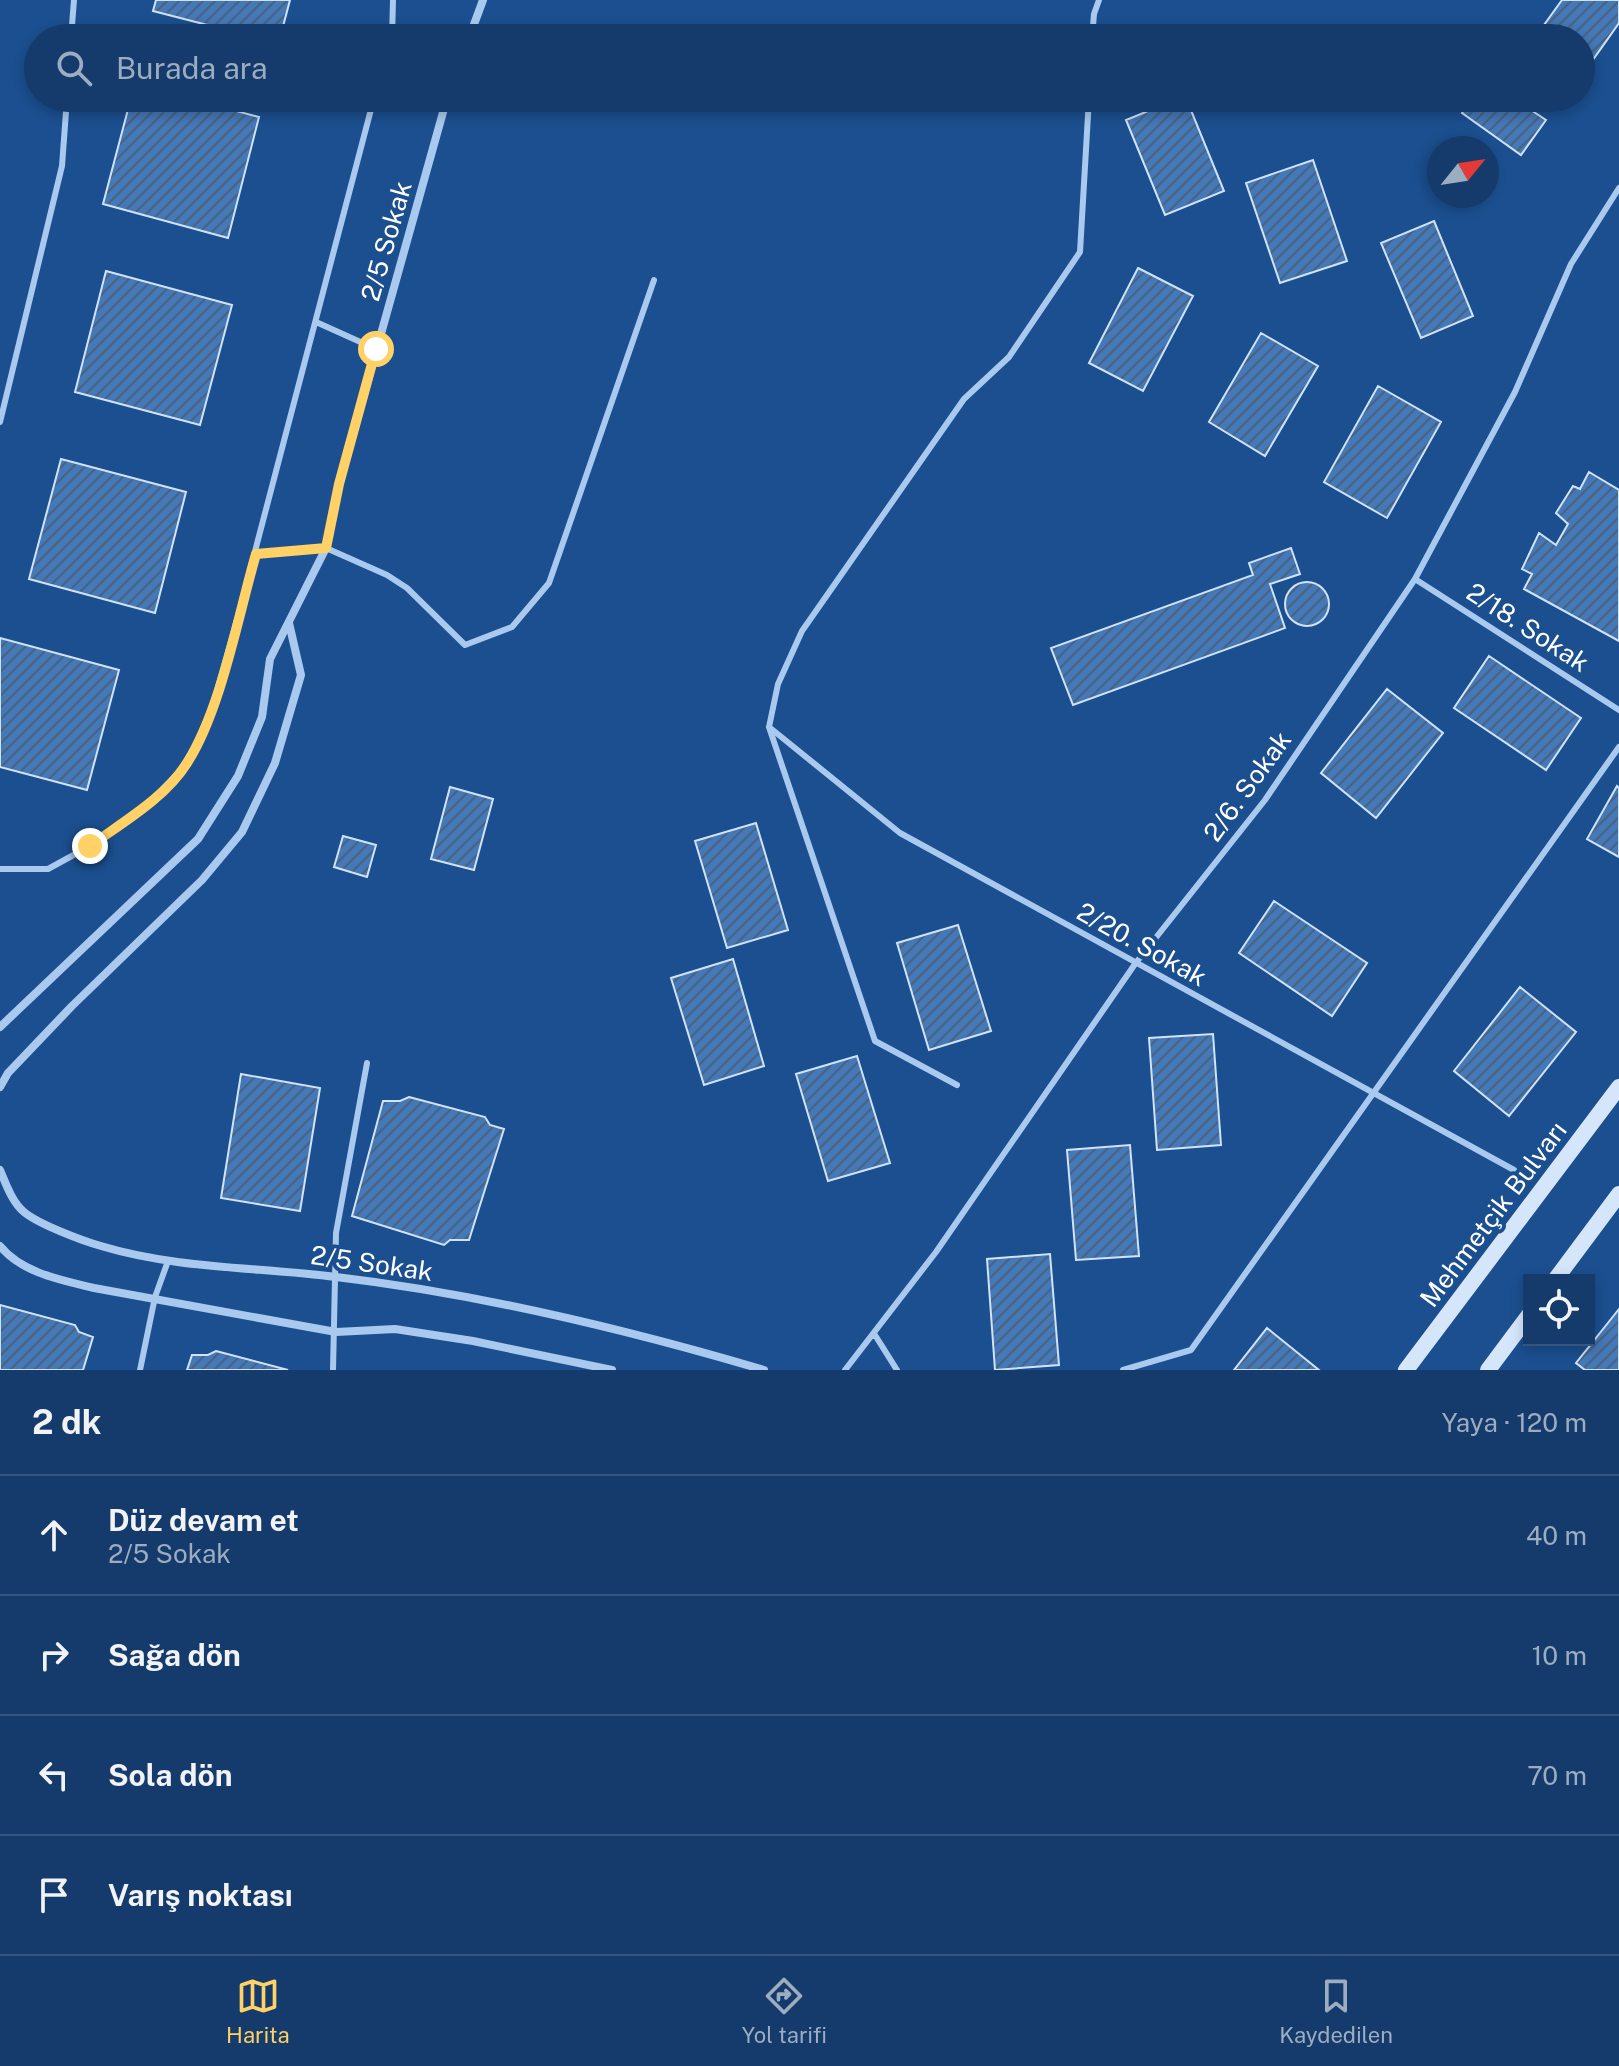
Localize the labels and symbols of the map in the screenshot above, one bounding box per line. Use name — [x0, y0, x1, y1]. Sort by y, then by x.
north arrow — [1427, 136, 1499, 208]
street label: 2/5 Sokak — [354, 178, 418, 304]
route start — [358, 331, 394, 367]
street label: 2/18. Sokak — [1461, 576, 1595, 678]
street label: 2/6. Sokak — [1197, 725, 1297, 847]
route end — [72, 828, 108, 864]
street label: 2/20. Sokak — [1072, 896, 1212, 992]
street label: Mehmetçik Bulvarı — [1413, 1115, 1573, 1313]
street label: 2/5 Sokak — [309, 1239, 435, 1287]

